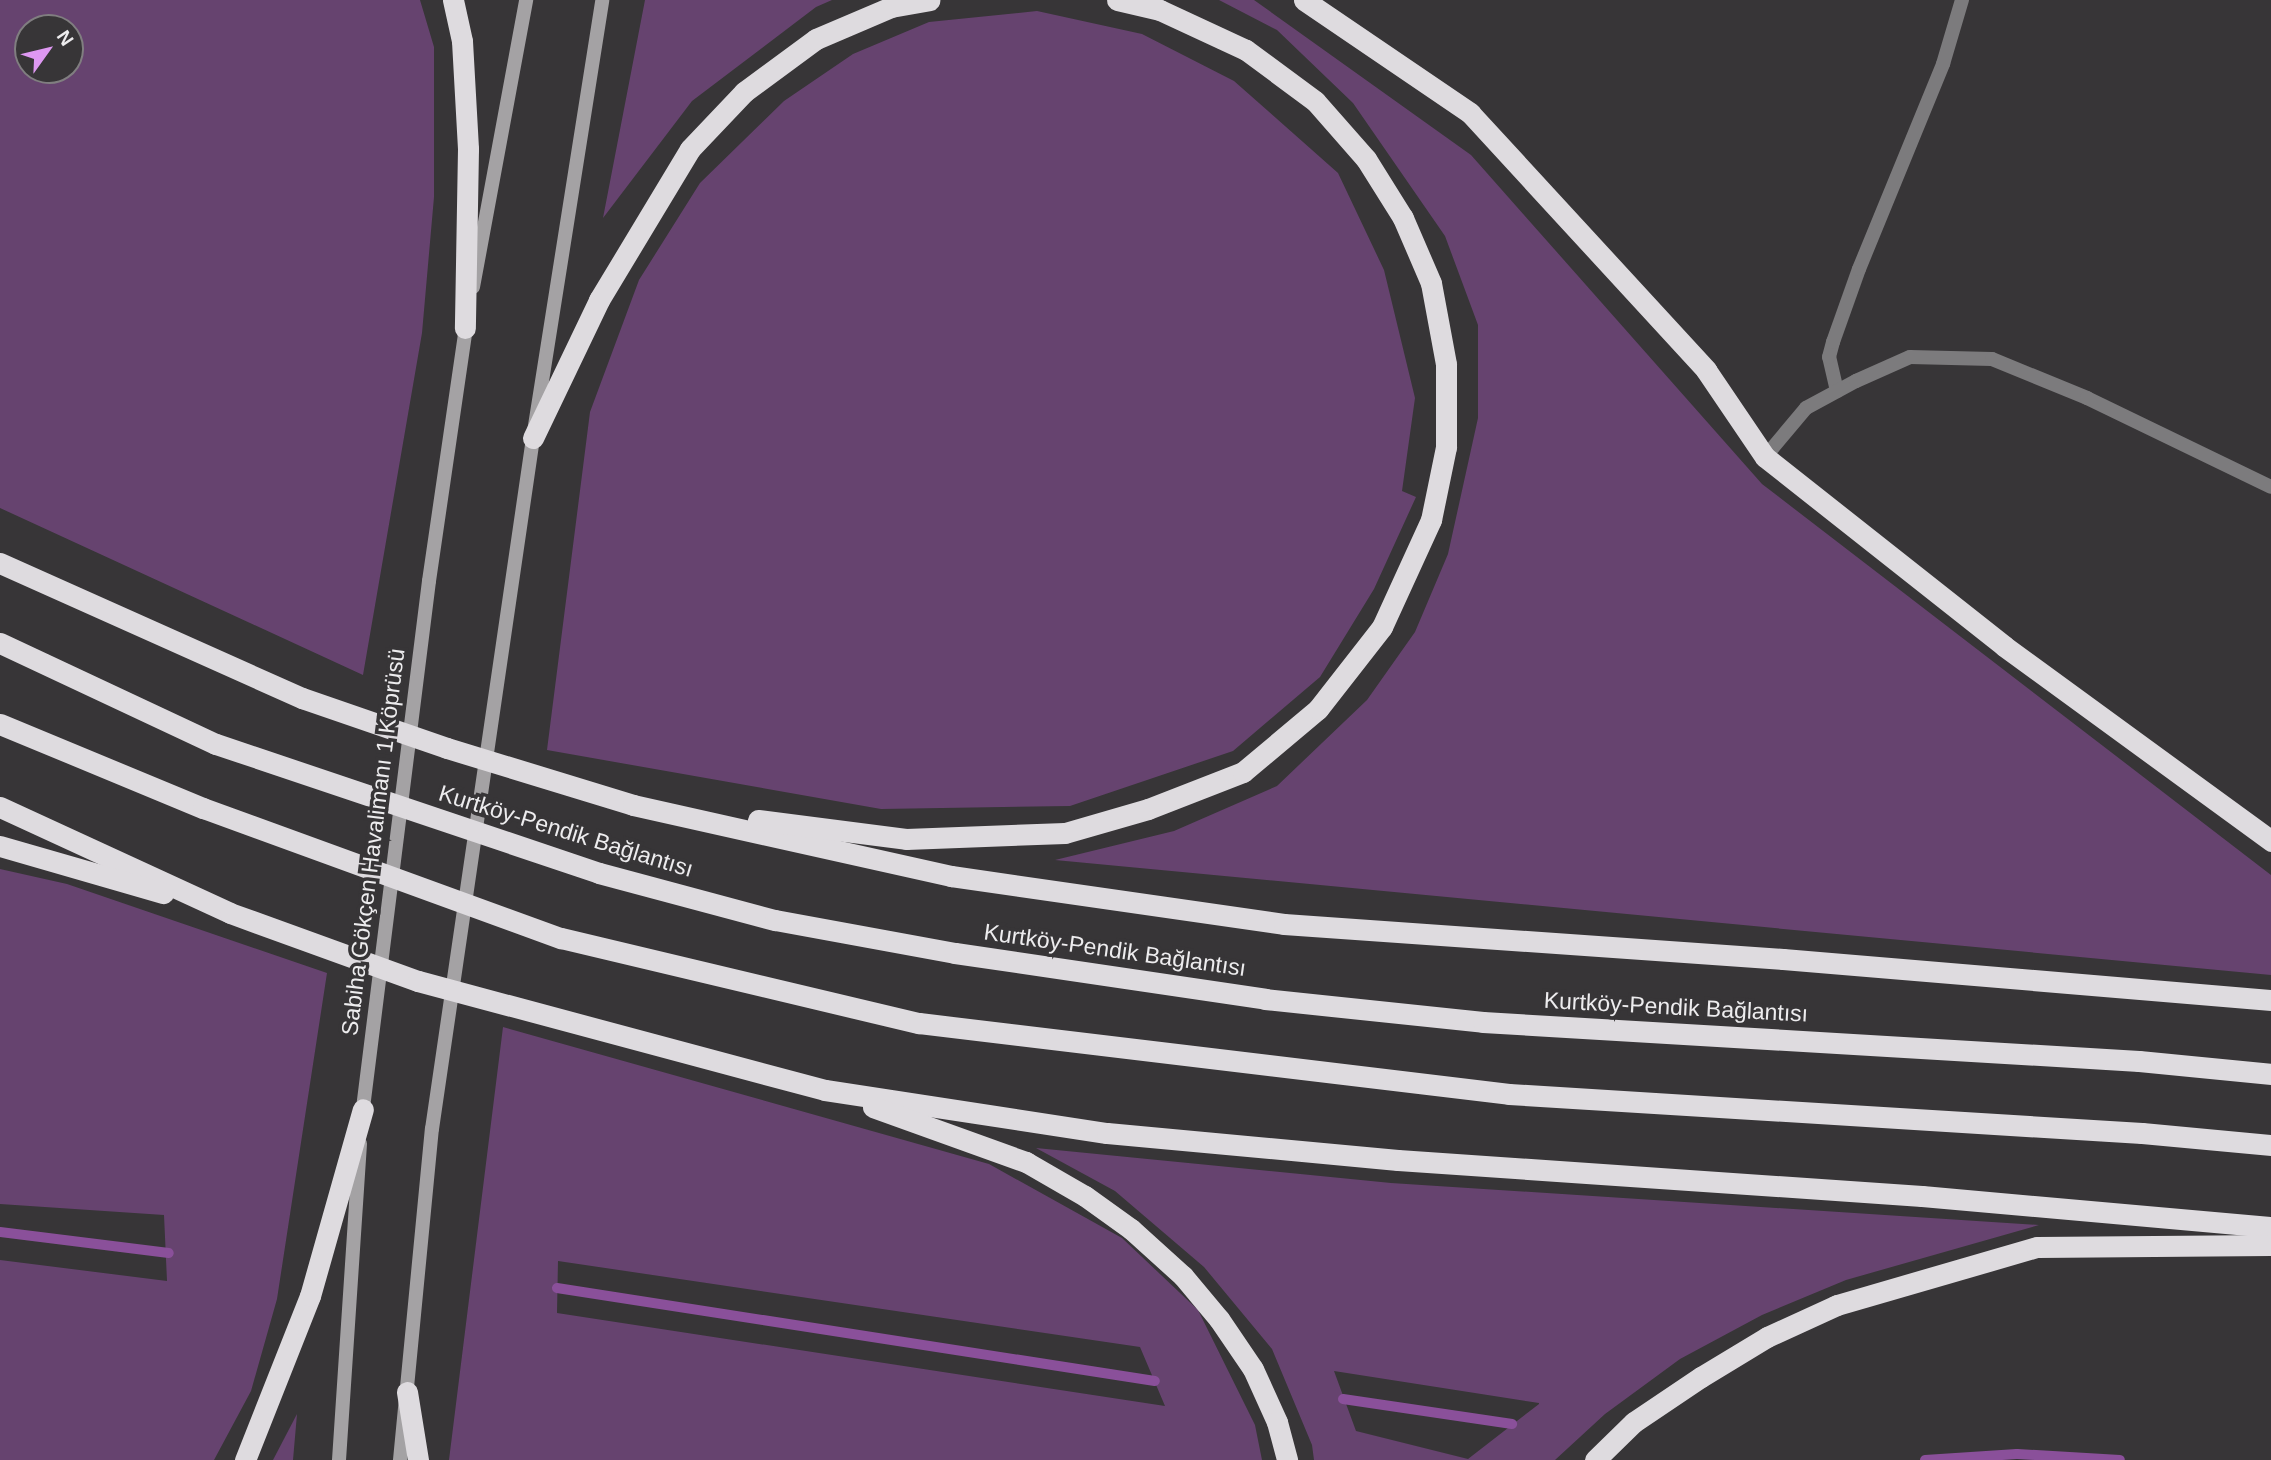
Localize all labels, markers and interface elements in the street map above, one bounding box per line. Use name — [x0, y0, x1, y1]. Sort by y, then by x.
north arrow — [14, 14, 84, 84]
text: N — [53, 27, 78, 50]
street label: Sabiha Gökçen Havalimanı 1 Köprüsü — [336, 647, 410, 1037]
street label: Kurtköy-Pendik Bağlantısı — [435, 779, 697, 883]
street label: Kurtköy-Pendik Bağlantısı — [982, 918, 1248, 982]
street label: Kurtköy-Pendik Bağlantısı — [1543, 986, 1809, 1028]

